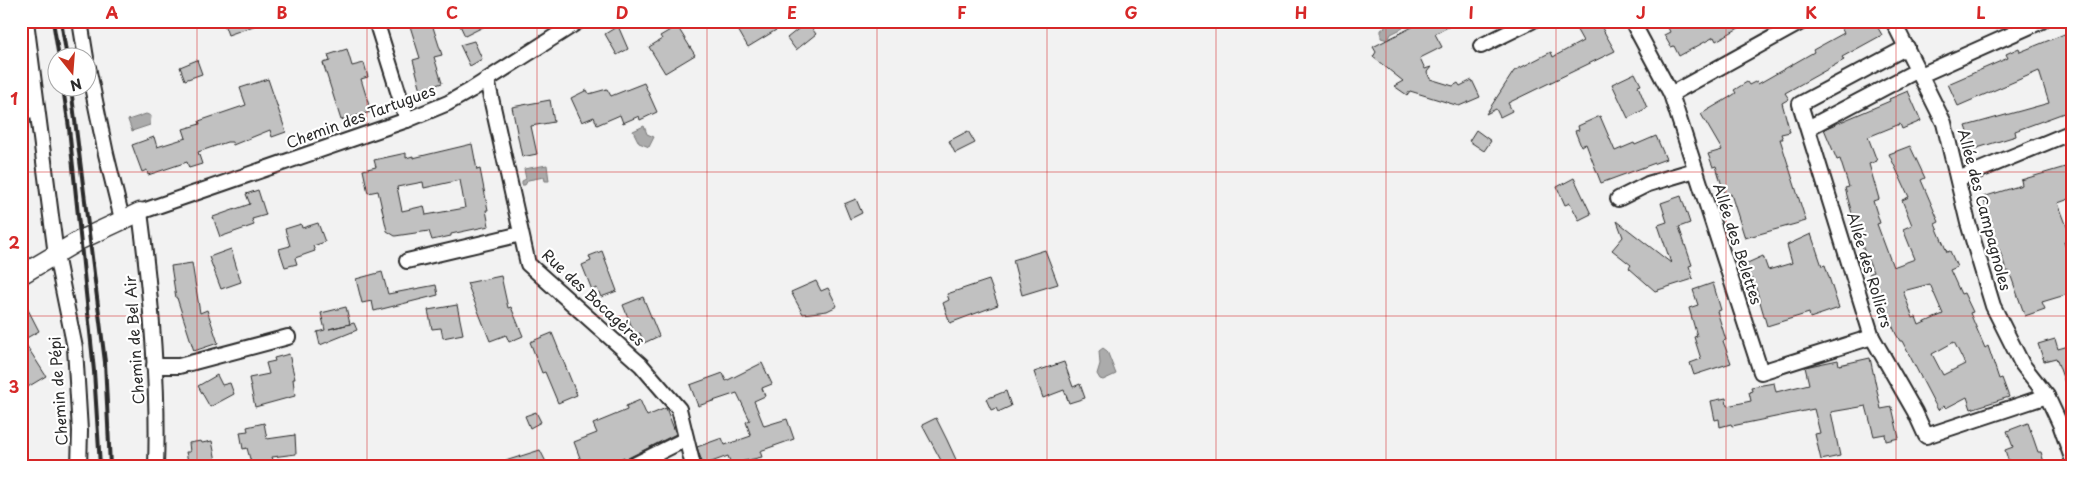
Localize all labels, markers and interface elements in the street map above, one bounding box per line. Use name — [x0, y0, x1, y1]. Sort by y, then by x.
text: A — [106, 0, 119, 24]
text: B — [277, 0, 288, 24]
text: C — [446, 0, 458, 24]
text: D — [616, 0, 628, 24]
text: E — [787, 0, 797, 24]
text: F — [957, 0, 967, 24]
text: G — [1124, 0, 1138, 24]
text: H — [1295, 0, 1307, 24]
text: I — [1468, 0, 1474, 24]
text: J — [1636, 0, 1646, 24]
text: K — [1805, 0, 1817, 24]
text: L — [1976, 0, 1986, 24]
north arrow — [48, 48, 98, 98]
text: N — [68, 73, 84, 97]
street label: Chemin des Tartugues — [283, 78, 439, 153]
text: 1 — [10, 86, 18, 110]
street label: Allée des Campagnoles — [1953, 126, 2018, 293]
street label: Allée des Belettes — [1708, 180, 1769, 307]
street label: Allée des Rolliers — [1842, 209, 1899, 330]
text: 2 — [8, 230, 20, 254]
street label: Rue des Bocagères — [537, 243, 651, 351]
street label: Chemin de Bel Air — [118, 275, 149, 405]
street label: Chemin de Pépi — [42, 336, 73, 446]
text: 3 — [9, 374, 19, 398]

